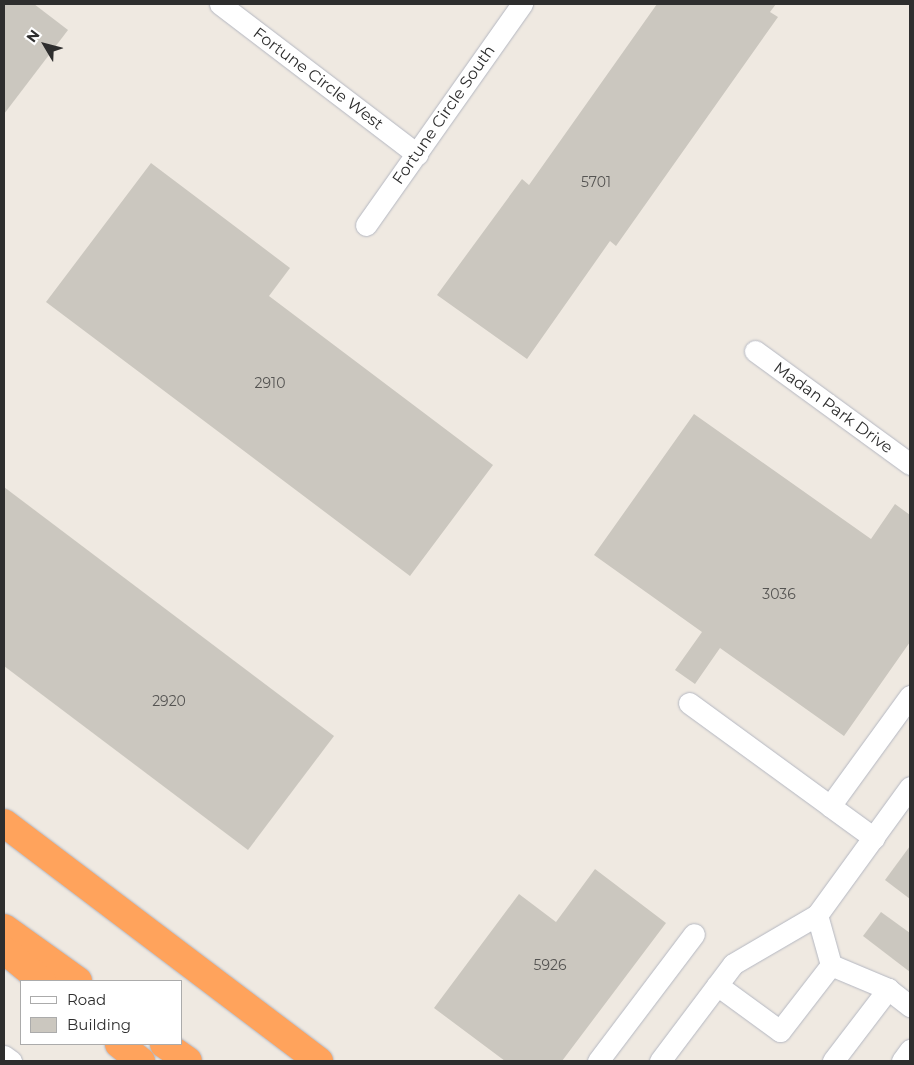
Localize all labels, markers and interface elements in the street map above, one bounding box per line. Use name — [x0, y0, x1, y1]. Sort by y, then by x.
north arrow — [20, 20, 70, 70]
street label: Fortune Circle West — [249, 24, 387, 134]
text: N — [22, 26, 44, 46]
street label: Fortune Circle South — [389, 42, 499, 188]
house number: 5701 — [581, 174, 611, 190]
street label: Madan Park Drive — [770, 358, 896, 458]
house number: 2910 — [255, 375, 285, 391]
house number: 3036 — [762, 586, 796, 602]
house number: 2920 — [152, 693, 186, 709]
house number: 5926 — [534, 957, 566, 973]
legend — [20, 980, 182, 1045]
text: Road — [67, 990, 106, 1009]
text: Building — [67, 1015, 131, 1034]

